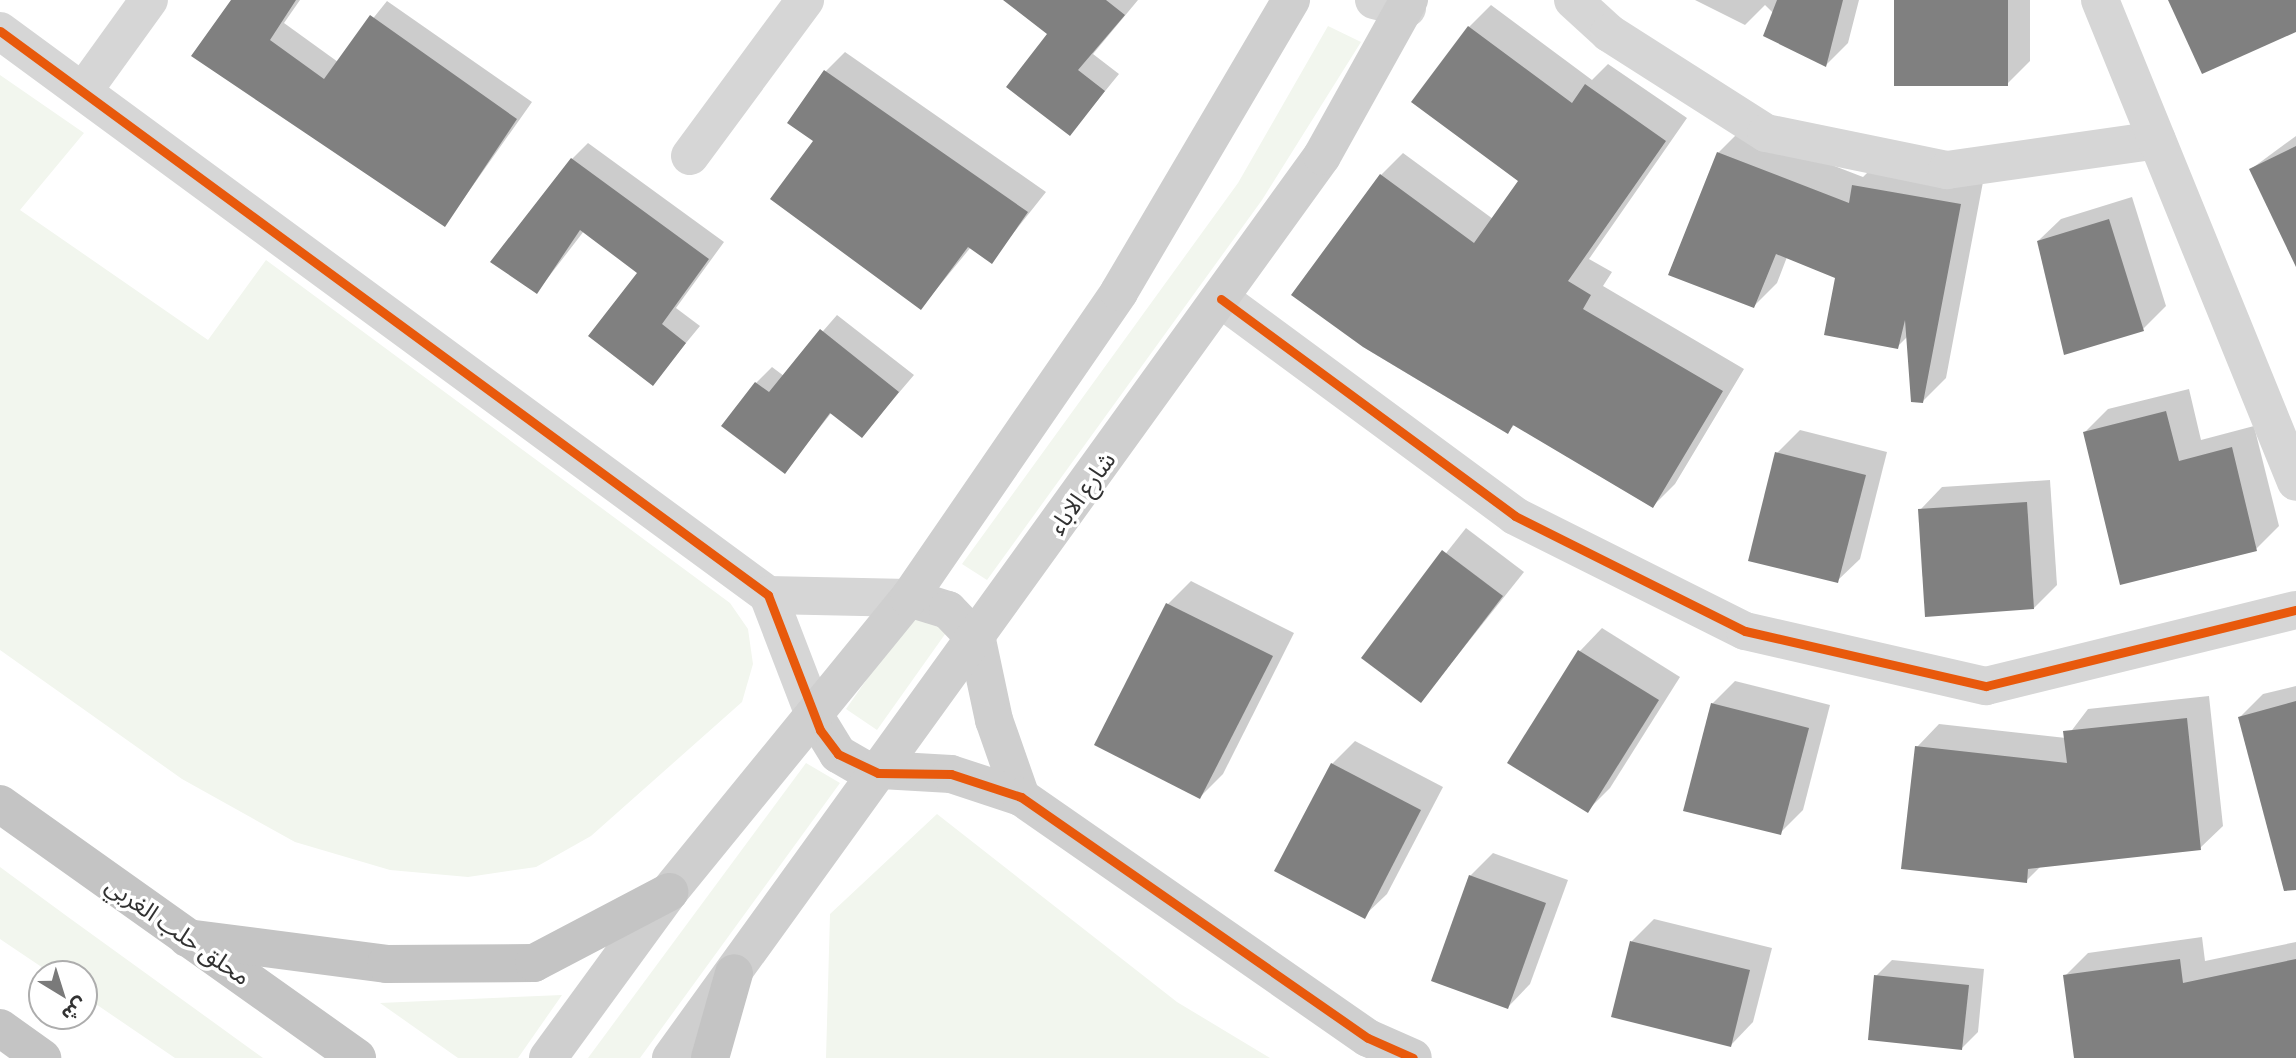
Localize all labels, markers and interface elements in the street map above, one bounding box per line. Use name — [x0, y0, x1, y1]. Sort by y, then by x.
street label: شارع الاباء — [1042, 446, 1122, 540]
street label: محلق حلب الغربي — [100, 871, 256, 991]
north arrow — [28, 960, 98, 1030]
text: ش — [57, 993, 92, 1027]

